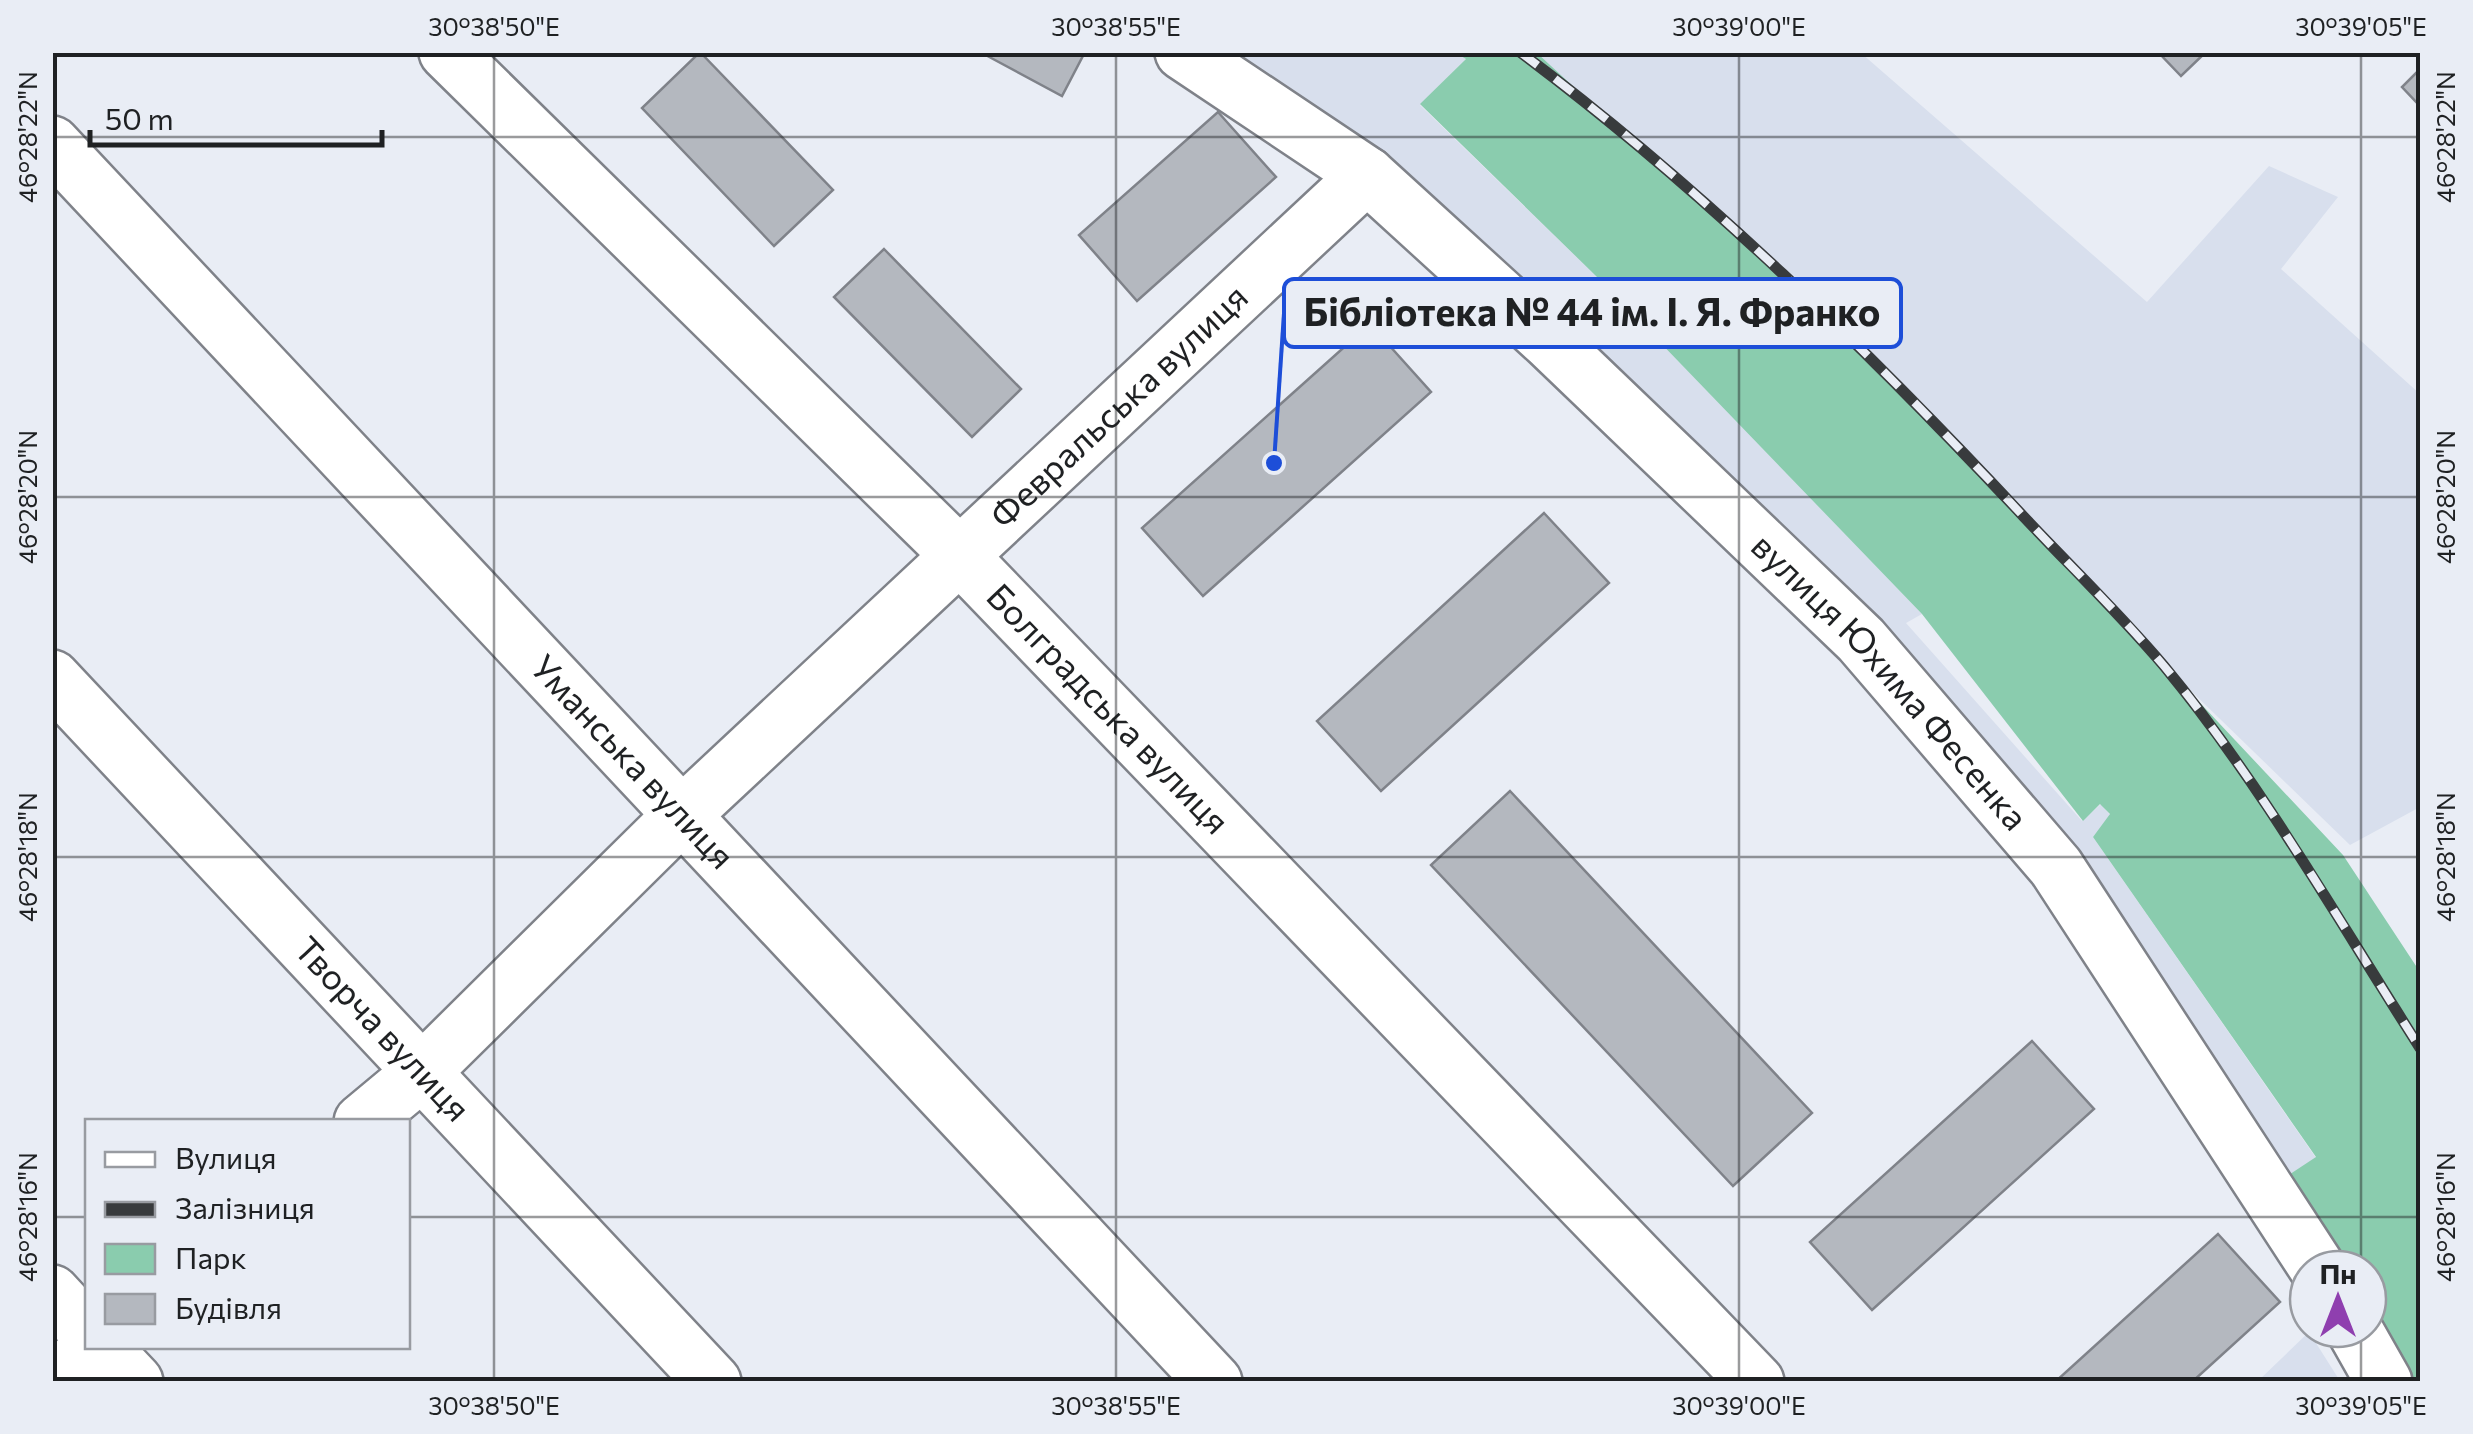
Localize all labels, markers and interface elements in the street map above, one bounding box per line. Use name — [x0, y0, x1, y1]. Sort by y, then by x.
text: 30°38'50"E — [428, 11, 560, 41]
text: 30°38'55"E — [1051, 11, 1181, 41]
text: 30°39'00"E — [1672, 11, 1806, 41]
text: 30°39'05"E — [2295, 11, 2427, 41]
text: 46°28'22"N — [12, 71, 42, 203]
text: 46°28'22"N — [2430, 71, 2460, 203]
scale bar — [90, 85, 382, 147]
text: 50 m — [105, 99, 174, 136]
street label: Февральська вулиця — [980, 274, 1255, 535]
callout: Бібліотека № 44 ім. І. Я. Франко — [1284, 279, 1901, 347]
text: Бібліотека № 44 ім. І. Я. Франко — [1303, 287, 1881, 334]
text: 46°28'20"N — [12, 430, 42, 564]
text: 46°28'20"N — [2430, 430, 2460, 564]
street label: вулиця Юхима Фесенка — [1744, 523, 2038, 838]
street label: Болградська вулиця — [979, 574, 1240, 842]
street label: Уманська вулиця — [523, 645, 745, 877]
text: 46°28'18"N — [12, 792, 42, 922]
text: 46°28'18"N — [2430, 792, 2460, 922]
street label: Творча вулиця — [287, 926, 481, 1129]
legend — [85, 1119, 410, 1349]
text: Вулиця — [175, 1138, 277, 1175]
text: 46°28'16"N — [12, 1152, 42, 1282]
text: 46°28'16"N — [2430, 1152, 2460, 1282]
text: Залізниця — [175, 1188, 315, 1225]
text: Парк — [175, 1238, 247, 1275]
north arrow — [2288, 1249, 2388, 1349]
text: Пн — [2319, 1256, 2357, 1290]
text: Будівля — [175, 1288, 282, 1325]
text: 30°38'50"E — [428, 1390, 560, 1420]
text: 30°38'55"E — [1051, 1390, 1181, 1420]
text: 30°39'00"E — [1672, 1390, 1806, 1420]
text: 30°39'05"E — [2295, 1390, 2427, 1420]

